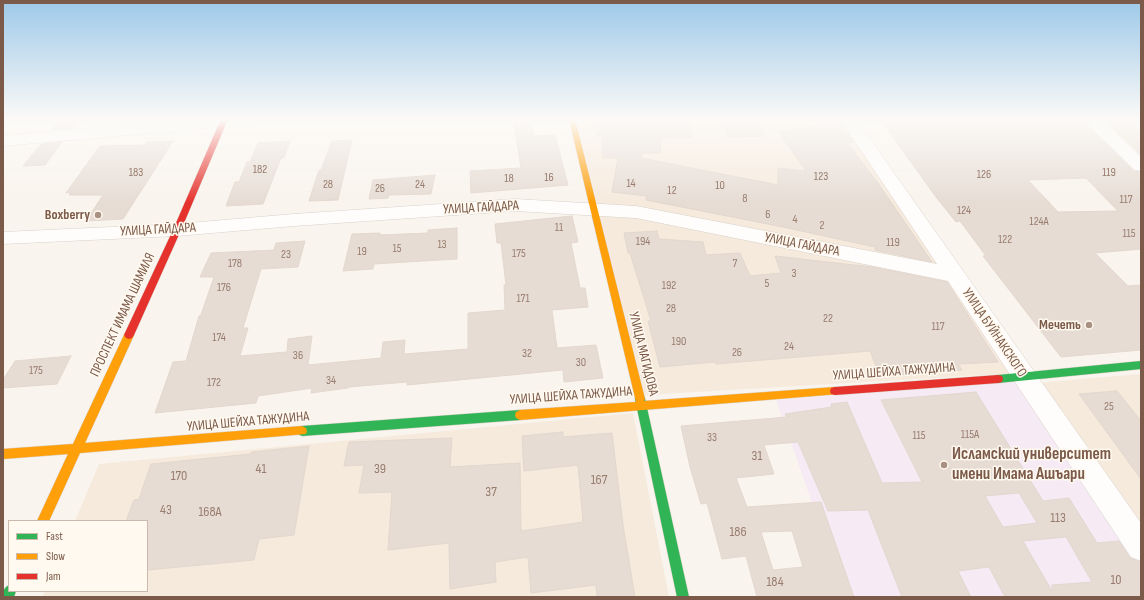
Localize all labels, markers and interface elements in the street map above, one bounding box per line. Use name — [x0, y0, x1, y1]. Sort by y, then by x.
house number: 182 — [253, 163, 267, 177]
house number: 183 — [129, 166, 143, 180]
house number: 119 — [1102, 166, 1116, 180]
house number: 126 — [977, 168, 991, 182]
house number: 123 — [814, 170, 828, 184]
house number: 16 — [544, 171, 554, 185]
house number: 18 — [504, 172, 514, 186]
house number: 14 — [626, 177, 636, 191]
house number: 28 — [323, 178, 333, 192]
house number: 24 — [415, 178, 425, 192]
house number: 10 — [715, 179, 725, 193]
house number: 26 — [375, 182, 385, 196]
house number: 12 — [667, 184, 677, 198]
house number: 8 — [742, 192, 748, 206]
house number: 117 — [1119, 193, 1133, 207]
street label: УЛИЦА ГАЙДАРА — [443, 198, 519, 218]
house number: 124 — [957, 204, 971, 218]
place label: Boxberry — [45, 207, 90, 223]
house number: 6 — [765, 208, 771, 222]
marker: Boxberry — [93, 210, 103, 220]
house number: 4 — [792, 213, 798, 227]
house number: 124А — [1029, 215, 1049, 229]
house number: 2 — [820, 219, 824, 233]
street label: УЛИЦА ГАЙДАРА — [120, 220, 196, 240]
house number: 11 — [555, 221, 563, 235]
house number: 115 — [1122, 227, 1136, 241]
street label: УЛИЦА ГАЙДАРА — [763, 230, 841, 260]
house number: 122 — [998, 233, 1012, 247]
house number: 194 — [636, 235, 650, 249]
house number: 119 — [886, 236, 900, 250]
house number: 13 — [437, 238, 447, 252]
house number: 15 — [392, 242, 402, 256]
house number: 19 — [357, 245, 367, 259]
house number: 175 — [512, 247, 526, 261]
house number: 23 — [281, 248, 291, 262]
street label: ПРОСПЕКТ ИМАМА ШАМИЛЯ — [87, 250, 159, 380]
house number: 178 — [228, 257, 242, 271]
house number: 7 — [733, 257, 737, 271]
house number: 3 — [791, 267, 797, 281]
house number: 5 — [765, 277, 769, 291]
house number: 192 — [662, 279, 676, 293]
house number: 176 — [217, 281, 231, 295]
street label: УЛИЦА БУЙНАКСКОГО — [958, 285, 1030, 381]
house number: 171 — [516, 292, 530, 306]
house number: 28 — [666, 302, 676, 316]
street label: УЛИЦА МАГИДОВА — [624, 310, 662, 398]
house number: 22 — [823, 312, 833, 326]
place label: Мечеть — [1039, 317, 1081, 333]
house number: 117 — [931, 320, 945, 334]
marker: Мечеть — [1084, 320, 1094, 330]
house number: 174 — [212, 331, 226, 345]
house number: 190 — [672, 335, 686, 349]
house number: 24 — [784, 340, 794, 354]
house number: 26 — [732, 346, 742, 360]
house number: 32 — [522, 347, 532, 361]
house number: 36 — [293, 349, 303, 363]
house number: 30 — [576, 356, 586, 370]
street label: УЛИЦА ШЕЙХА ТАЖУДИНА — [832, 359, 956, 385]
house number: 175 — [29, 364, 43, 378]
house number: 34 — [326, 374, 336, 388]
house number: 172 — [207, 376, 221, 390]
street label: УЛИЦА ШЕЙХА ТАЖУДИНА — [509, 383, 633, 409]
house number: 25 — [1104, 400, 1114, 414]
street label: УЛИЦА ШЕЙХА ТАЖУДИНА — [186, 408, 310, 436]
house number: 115А — [961, 428, 979, 442]
house number: 115 — [912, 429, 926, 443]
house number: 33 — [707, 431, 717, 445]
place label: Исламский университет имени Имама Ашъари — [952, 445, 1111, 485]
house number: 31 — [752, 448, 762, 464]
marker: Исламский университет имени Имама Ашъари — [939, 460, 949, 470]
house number: 41 — [256, 461, 266, 477]
house number: 39 — [374, 461, 386, 477]
house number: 170 — [171, 468, 187, 484]
house number: 167 — [591, 472, 607, 488]
house number: 37 — [485, 484, 497, 500]
house number: 43 — [160, 502, 172, 518]
house number: 168А — [198, 504, 222, 520]
house number: 113 — [1050, 510, 1066, 526]
legend — [8, 520, 148, 592]
house number: 186 — [729, 524, 747, 540]
text: Fast — [46, 529, 63, 544]
text: Slow — [46, 549, 65, 564]
text: Jam — [46, 569, 61, 584]
house number: 10 — [1110, 572, 1122, 588]
house number: 184 — [766, 574, 784, 590]

